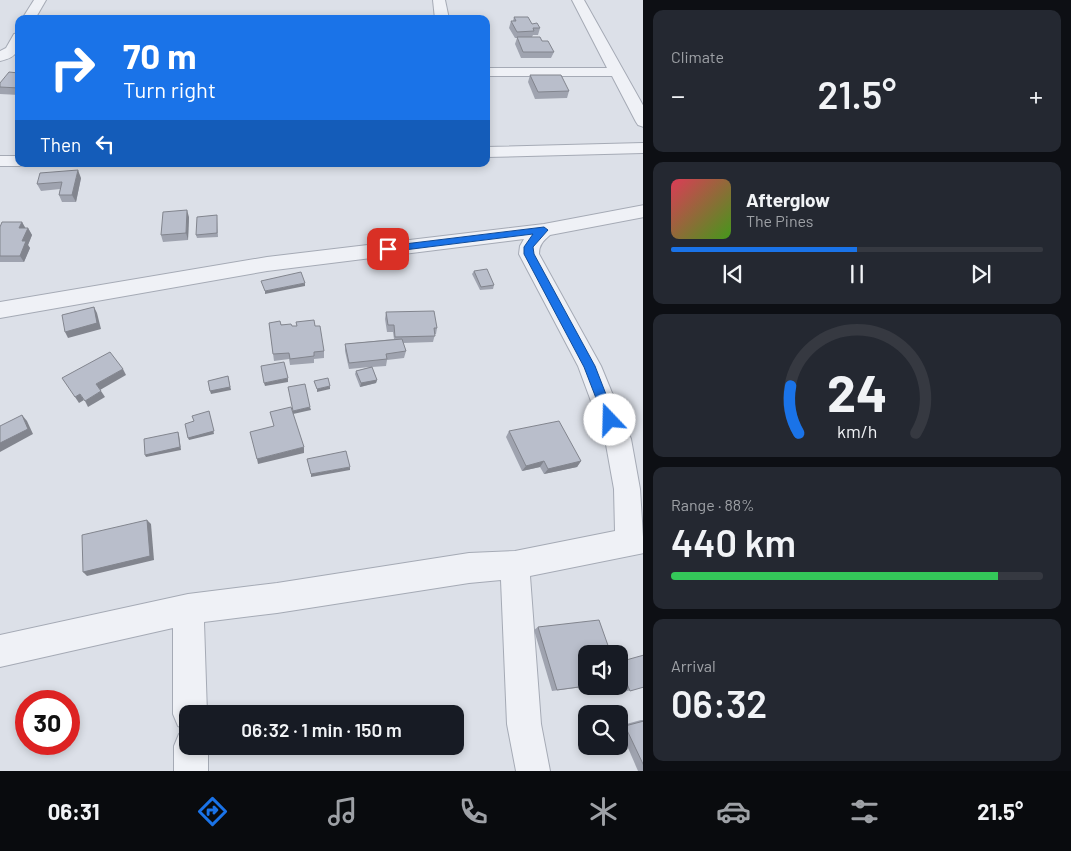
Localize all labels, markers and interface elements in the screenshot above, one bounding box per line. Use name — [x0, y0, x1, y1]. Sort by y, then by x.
text: 70 m — [123, 34, 197, 76]
icon: right — [40, 35, 105, 100]
text: Climate — [671, 47, 724, 66]
text: 21.5° — [818, 71, 896, 117]
text: Turn right — [123, 76, 216, 102]
text: − — [671, 78, 685, 112]
text: + — [1029, 78, 1043, 112]
icon: left — [91, 130, 119, 158]
text: Then — [40, 133, 81, 156]
text: Afterglow — [746, 188, 830, 211]
text: The Pines — [746, 211, 814, 230]
pin — [367, 228, 409, 270]
icon: arrive — [374, 235, 402, 263]
icon: previous — [719, 260, 747, 288]
icon: pause — [843, 260, 871, 288]
icon: next — [967, 260, 995, 288]
text: 24 — [827, 360, 887, 422]
position arrow — [583, 393, 635, 445]
text: km/h — [837, 420, 877, 442]
text: Range · 88% — [671, 495, 755, 514]
text: 440 km — [671, 519, 796, 565]
map controls — [578, 645, 628, 755]
button: sound — [578, 645, 628, 695]
text: Arrival — [671, 656, 716, 675]
text: 06:32 — [671, 680, 767, 726]
speed limit sign: 30 — [15, 690, 80, 755]
button: search — [578, 705, 628, 755]
text: 06:32 · 1 min · 150 m — [241, 718, 402, 741]
icon: directions — [195, 794, 230, 829]
icon: music — [325, 794, 360, 829]
icon: phone — [456, 794, 491, 829]
icon: climate — [586, 794, 621, 829]
icon: car — [716, 794, 751, 829]
icon: filters — [847, 794, 882, 829]
text: 06:31 — [48, 798, 100, 824]
text: 21.5° — [977, 798, 1023, 824]

